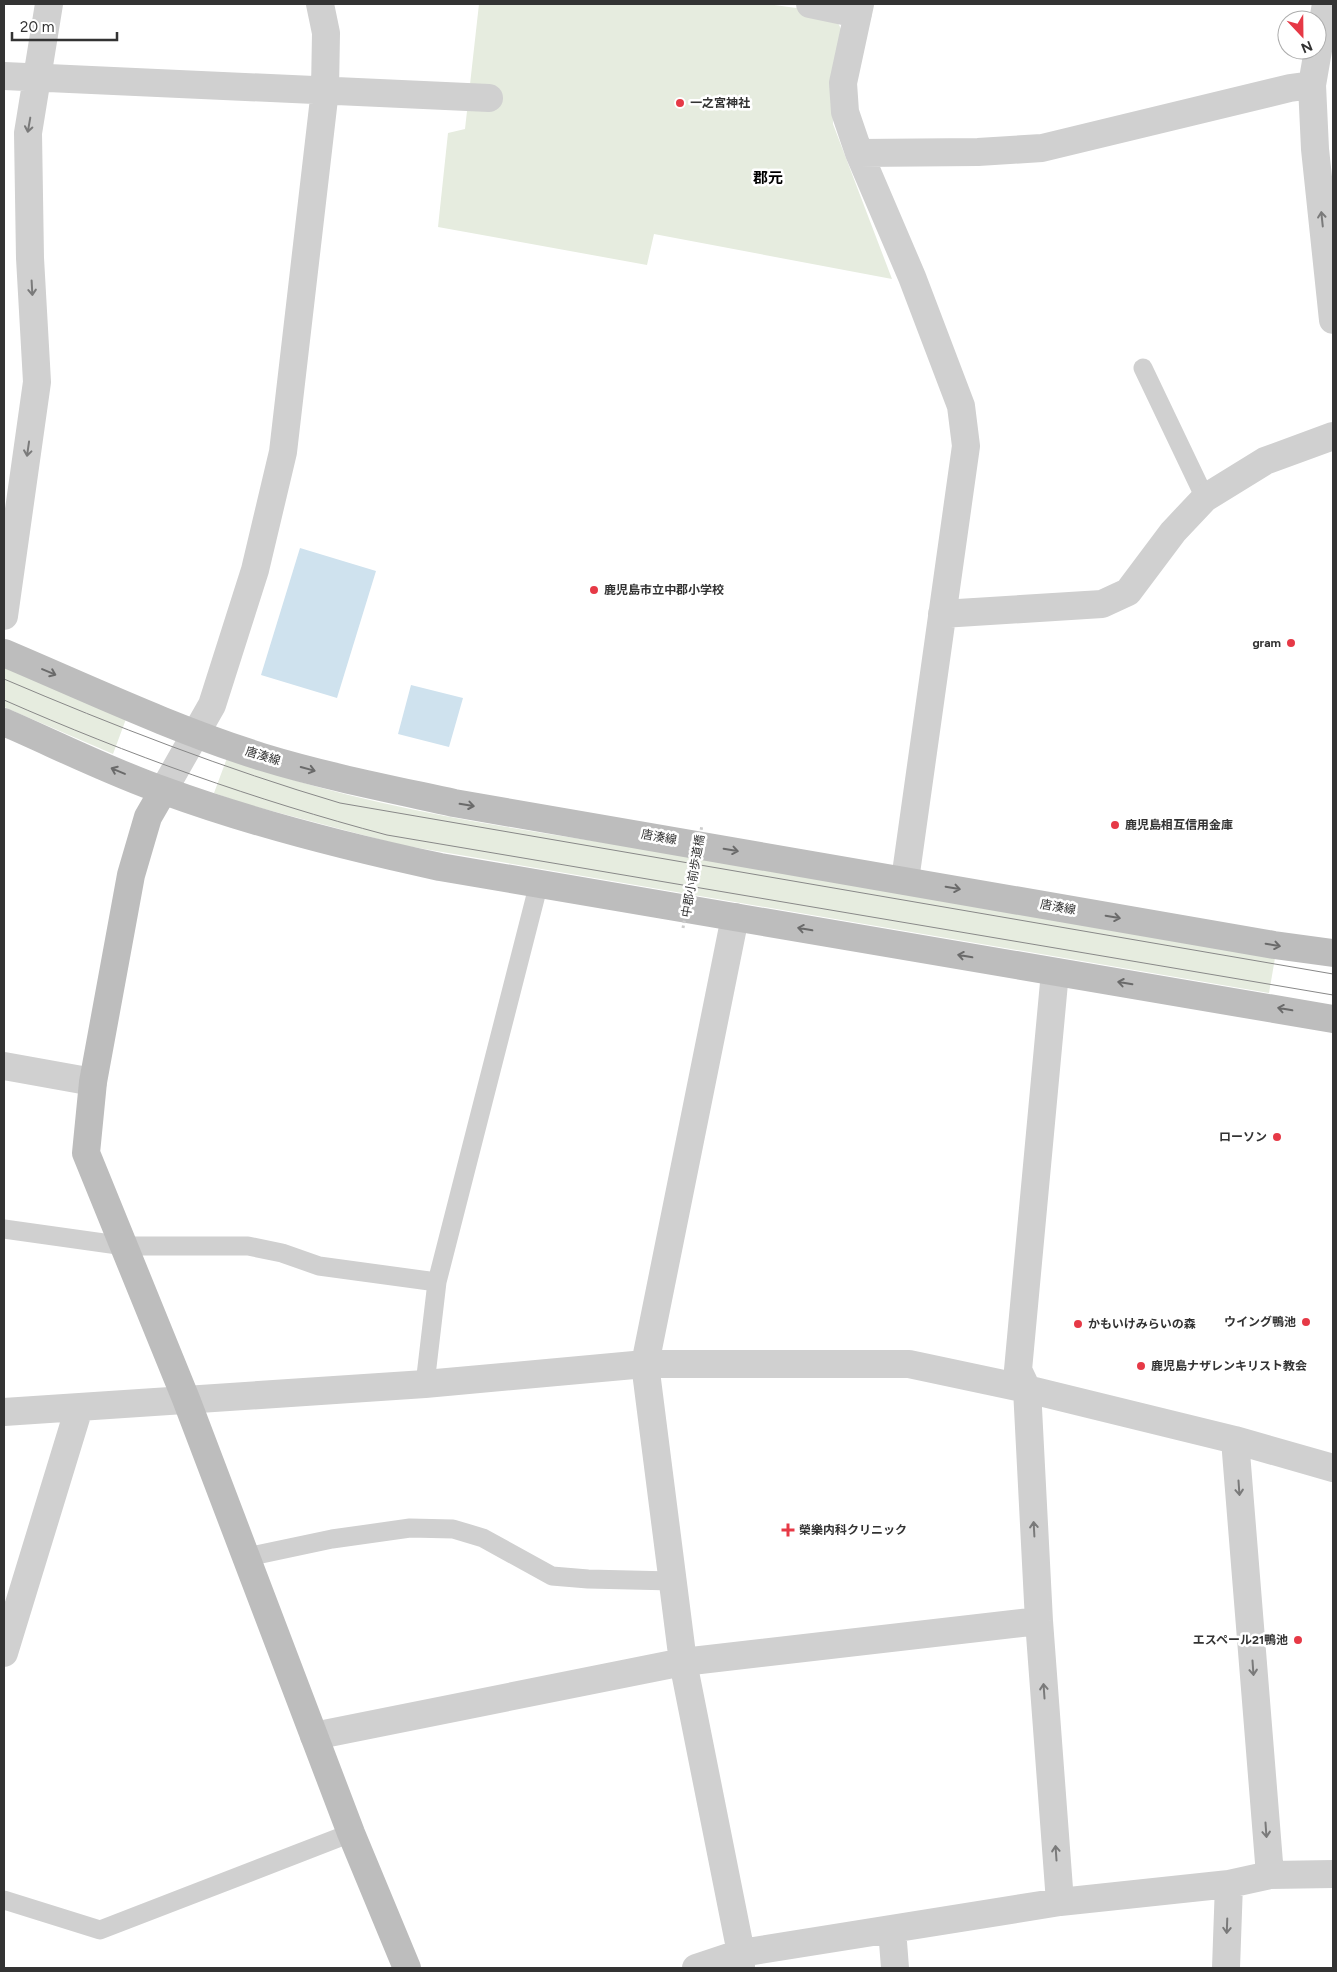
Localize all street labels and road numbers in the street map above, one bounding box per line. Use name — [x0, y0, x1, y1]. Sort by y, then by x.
street label: 唐湊線 — [244, 744, 282, 768]
street label: 唐湊線 — [640, 827, 678, 847]
street label: 中郡小前歩道橋 — [679, 833, 707, 919]
street label: 唐湊線 — [1039, 897, 1077, 917]

